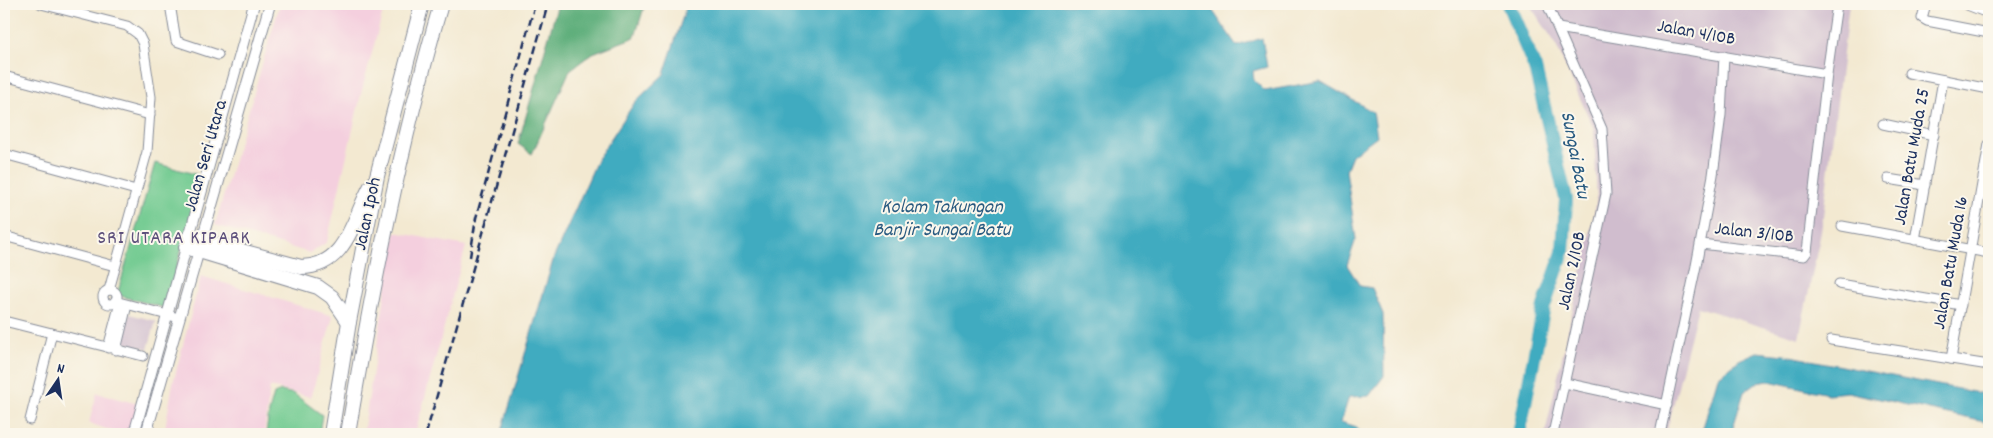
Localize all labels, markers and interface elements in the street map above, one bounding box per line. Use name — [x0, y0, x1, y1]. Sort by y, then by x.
street label: Jalan 4/10B — [1655, 14, 1737, 54]
street label: Jalan Batu Muda 25 — [1888, 86, 1938, 228]
street label: Jalan Seri Utara — [178, 96, 236, 215]
water label: Sungai Batu — [1552, 109, 1596, 202]
street label: Jalan Ipoh — [348, 175, 390, 253]
water label: Kolam Takungan Banjir Sungai Batu — [874, 194, 1012, 245]
street label: Jalan Batu Muda 16 — [1927, 194, 1977, 332]
street label: Jalan 3/10B — [1713, 216, 1795, 252]
district label: SRI UTARA KIPARK — [97, 225, 251, 253]
street label: Jalan 2/10B — [1552, 229, 1594, 313]
north arrow — [32, 356, 82, 406]
text: N — [55, 359, 66, 380]

